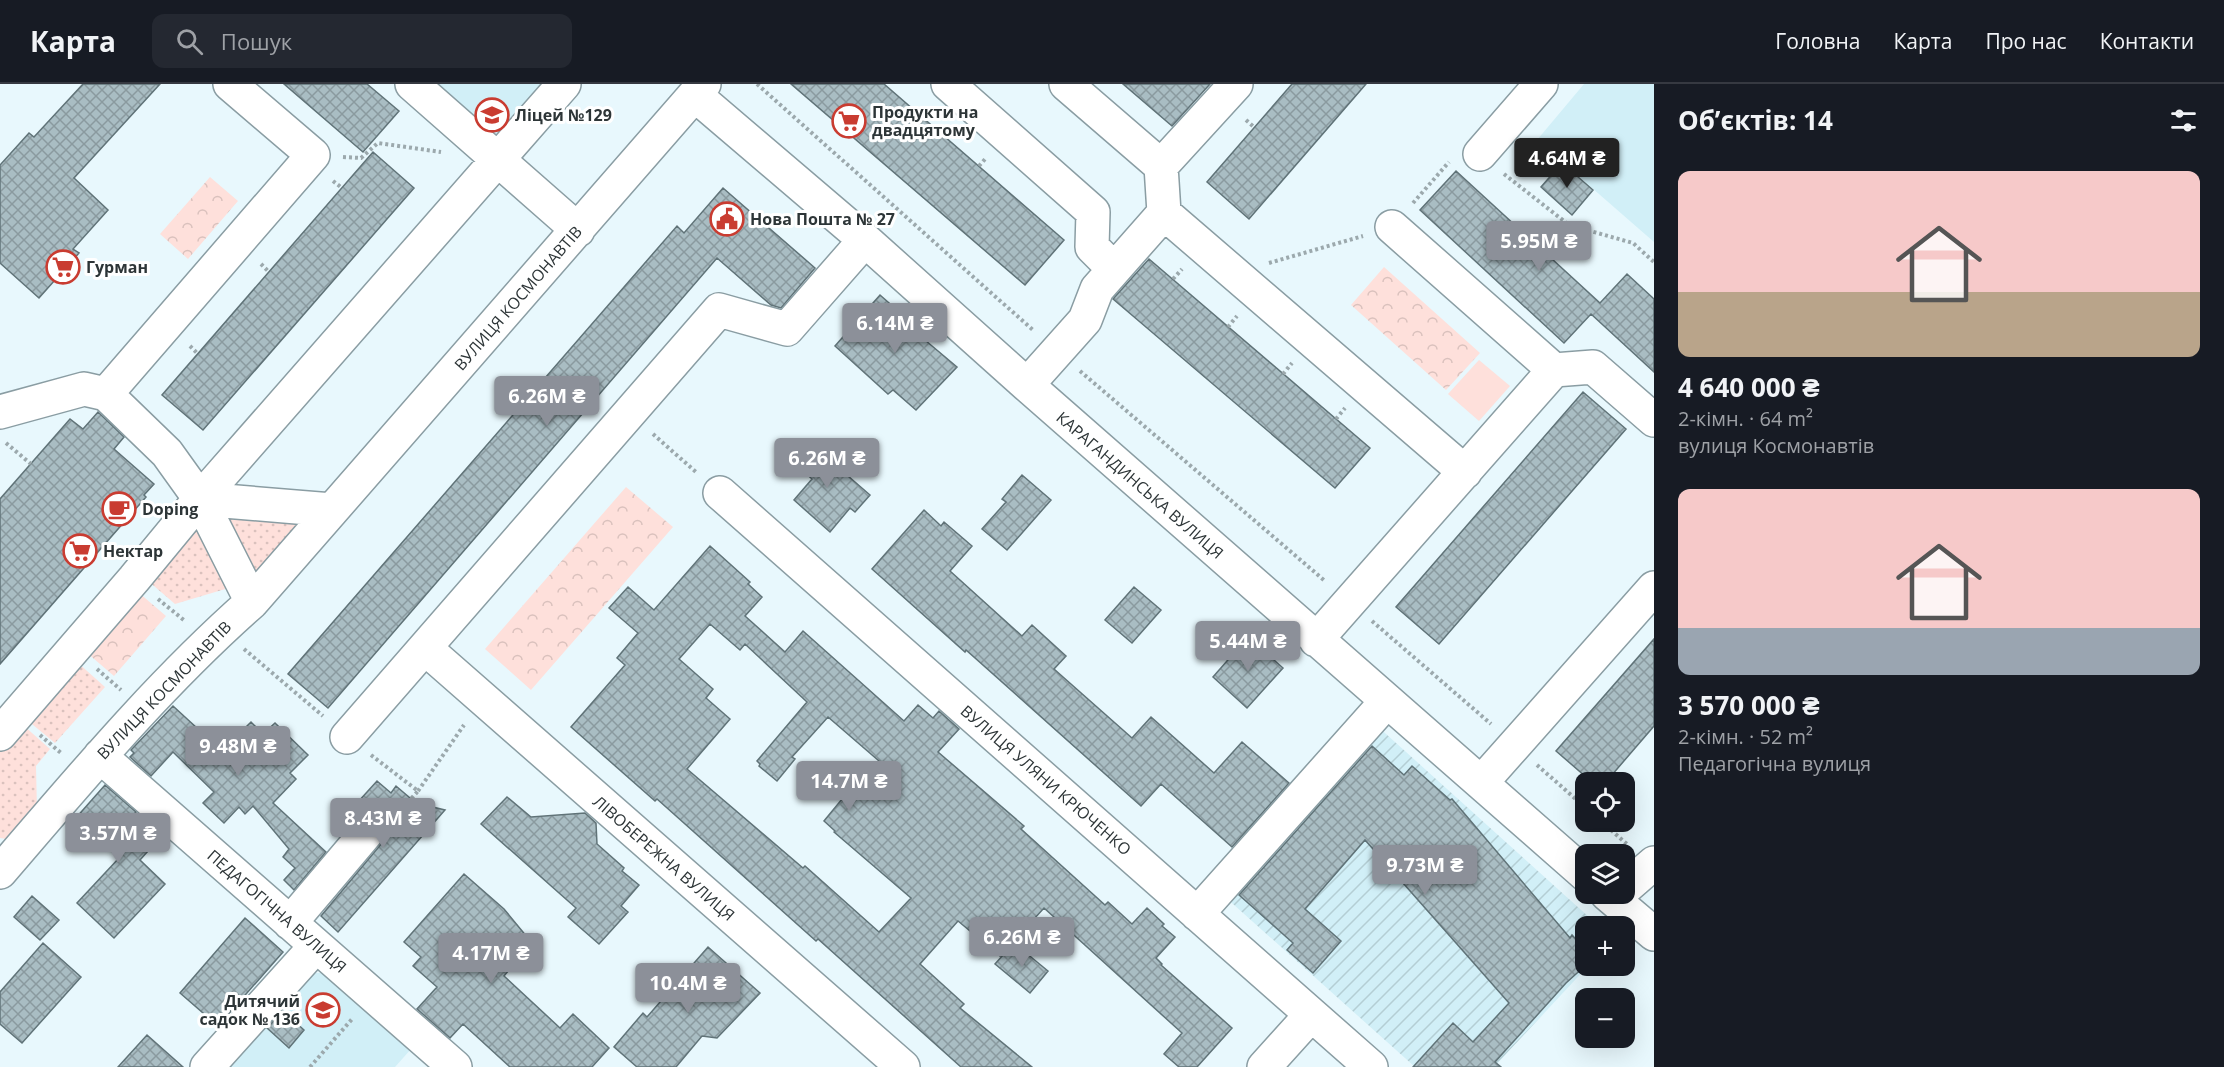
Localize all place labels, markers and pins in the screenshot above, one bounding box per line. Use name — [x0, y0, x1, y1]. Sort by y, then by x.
school or university icon: Ліцей №129 — [474, 97, 510, 133]
place label: Продукти на двадцятому — [872, 101, 978, 141]
supermarket icon: Продукти на двадцятому — [831, 103, 867, 139]
place label: Ліцей №129 — [515, 104, 612, 126]
pin: 4.64M ₴ — [1512, 138, 1622, 189]
public building icon: Нова Пошта № 27 — [709, 201, 745, 237]
place label: Нова Пошта № 27 — [750, 208, 895, 230]
pin: 5.95M ₴ — [1484, 221, 1594, 272]
supermarket icon: Гурман — [45, 249, 81, 285]
place label: Гурман — [86, 256, 148, 278]
pin: 6.14M ₴ — [840, 303, 950, 354]
pin: 6.26M ₴ — [492, 376, 602, 427]
pin: 6.26M ₴ — [772, 438, 882, 489]
cafe icon: Doping — [101, 491, 137, 527]
place label: Doping — [142, 498, 198, 520]
supermarket icon: Нектар — [62, 533, 98, 569]
place label: Нектар — [103, 540, 163, 562]
pin: 5.44M ₴ — [1193, 621, 1303, 672]
pin: 9.48M ₴ — [183, 726, 293, 777]
pin: 14.7M ₴ — [794, 761, 904, 812]
pin: 8.43M ₴ — [328, 798, 438, 849]
pin: 3.57M ₴ — [63, 813, 173, 864]
pin: 9.73M ₴ — [1370, 845, 1480, 896]
pin: 6.26M ₴ — [967, 917, 1077, 968]
pin: 4.17M ₴ — [436, 933, 546, 984]
pin: 10.4M ₴ — [633, 963, 743, 1014]
place label: Дитячий садок № 136 — [199, 990, 300, 1030]
school or university icon: Дитячий садок № 136 — [305, 992, 341, 1028]

